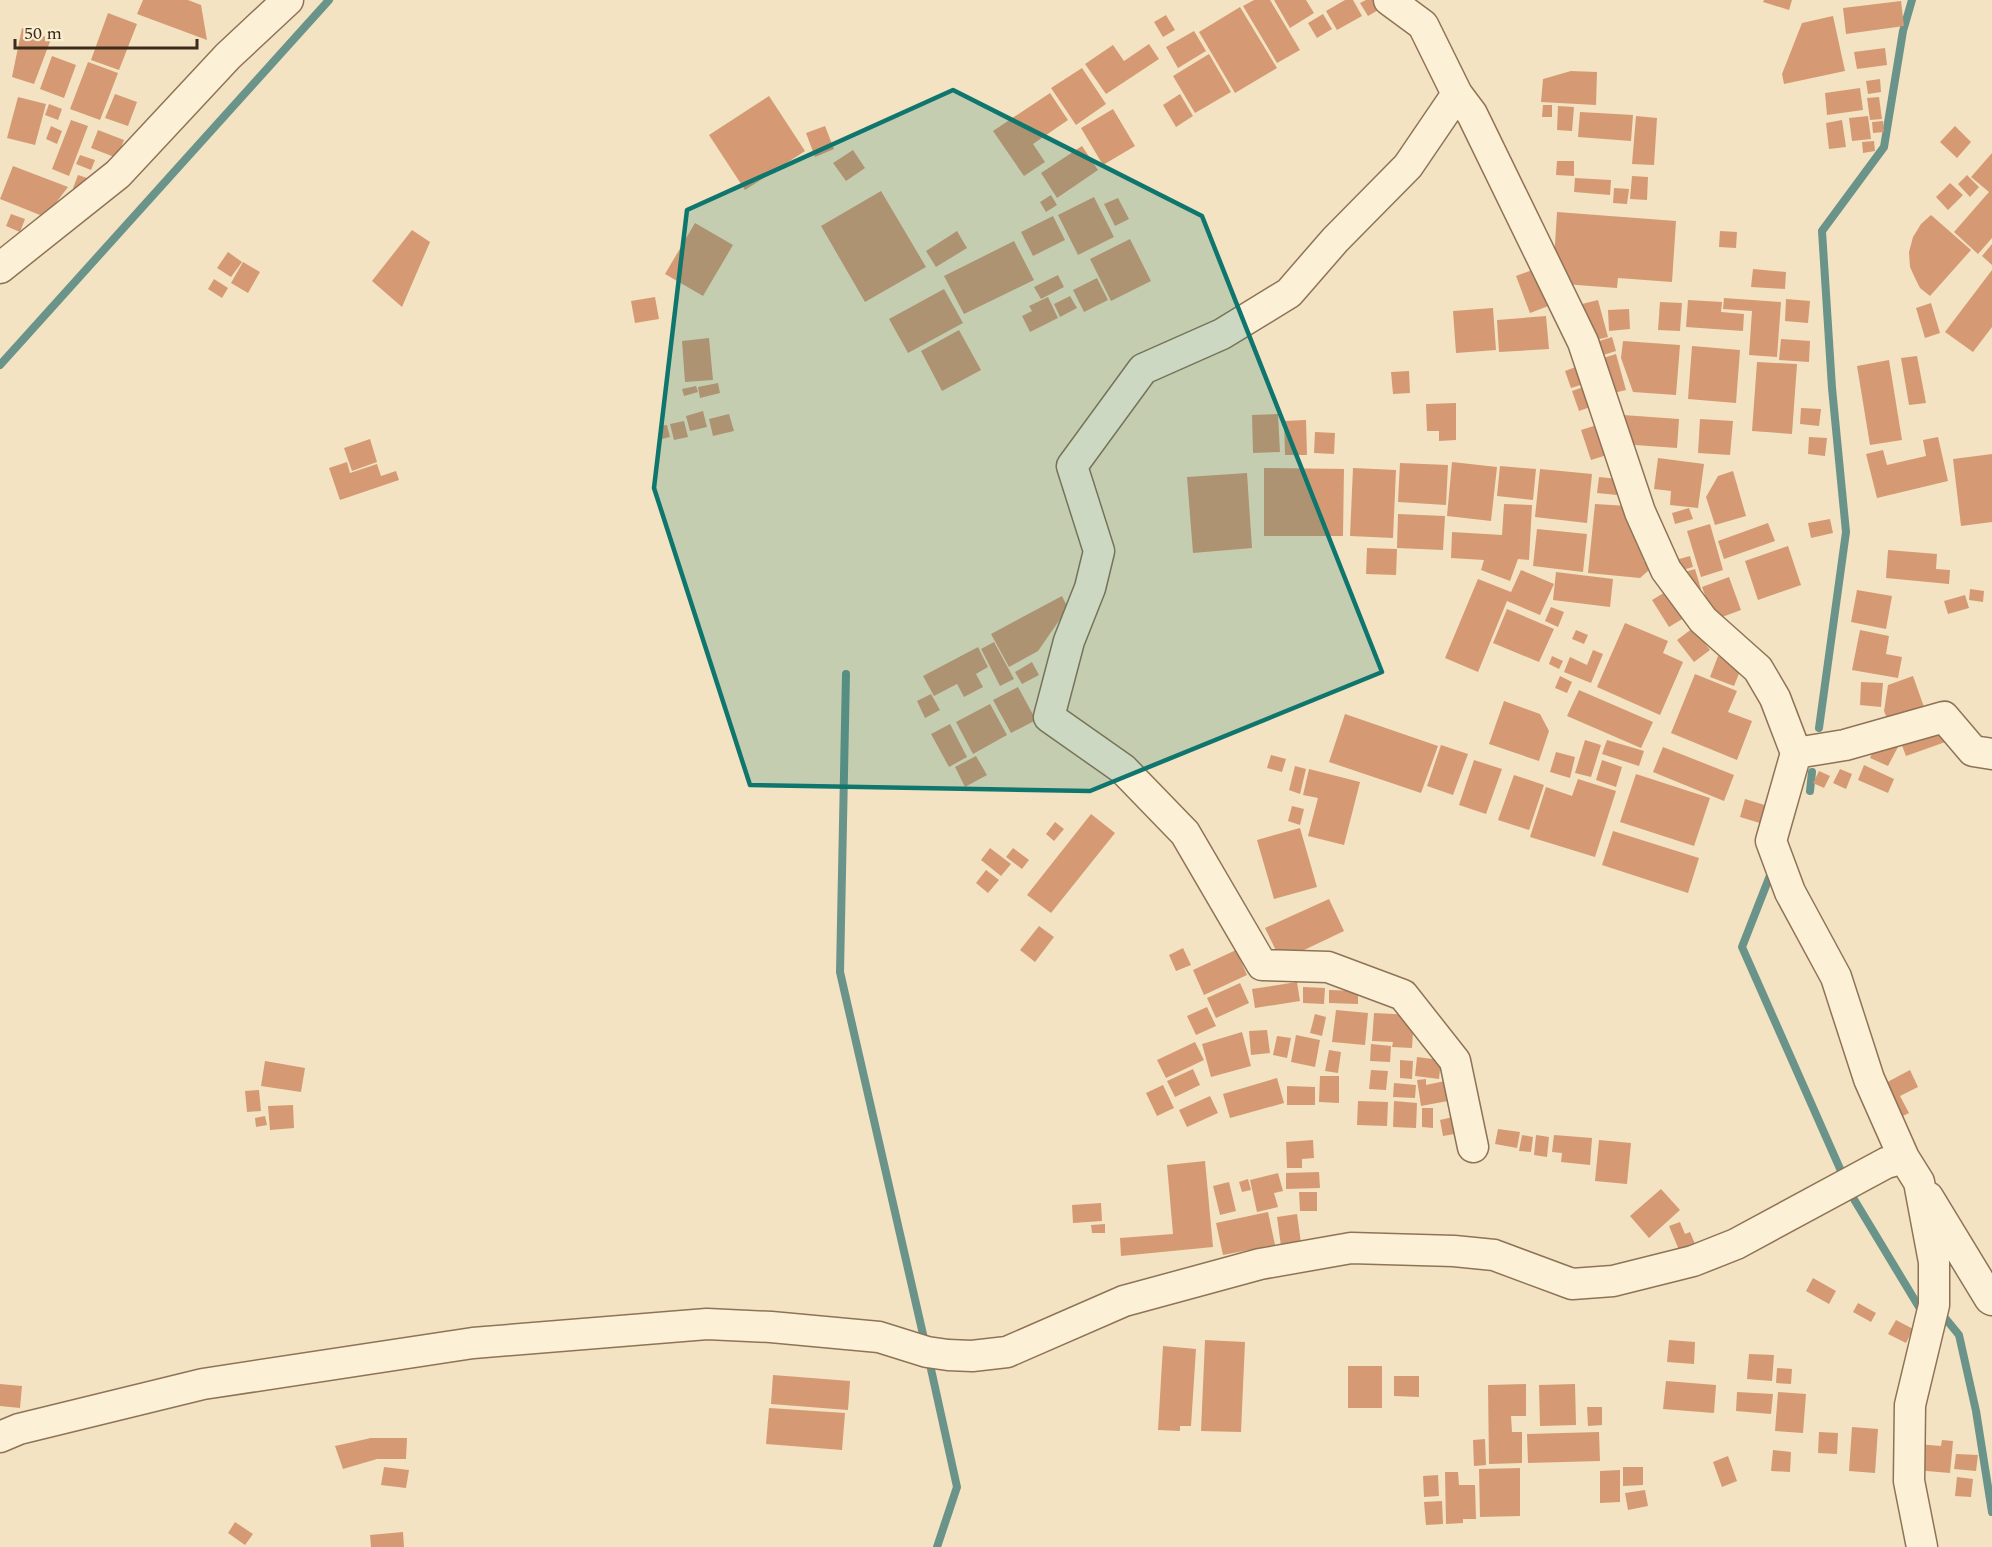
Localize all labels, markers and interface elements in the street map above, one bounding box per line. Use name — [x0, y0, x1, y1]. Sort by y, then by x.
scale bar — [15, 12, 196, 50]
text: 50 m — [24, 20, 62, 47]

